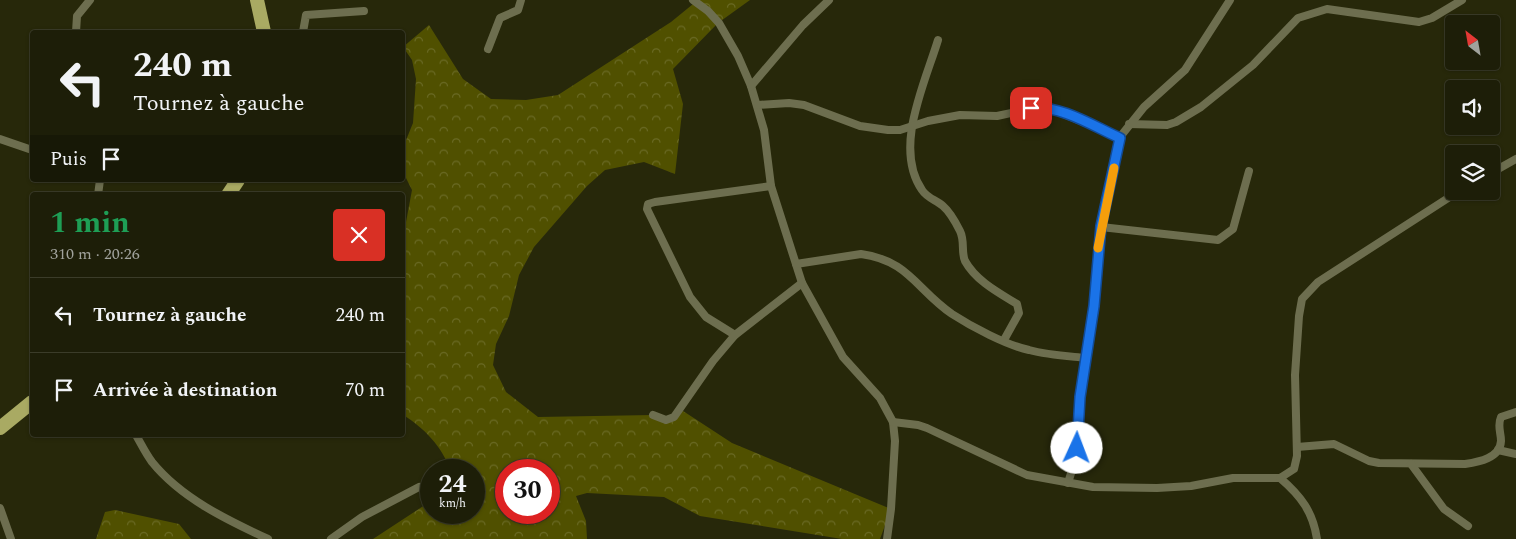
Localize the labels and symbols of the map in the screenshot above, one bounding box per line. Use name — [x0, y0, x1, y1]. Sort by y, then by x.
north arrow — [1445, 15, 1500, 70]
pin — [1010, 87, 1052, 129]
position arrow — [1050, 421, 1102, 473]
speed limit sign: 30 — [495, 459, 560, 524]

